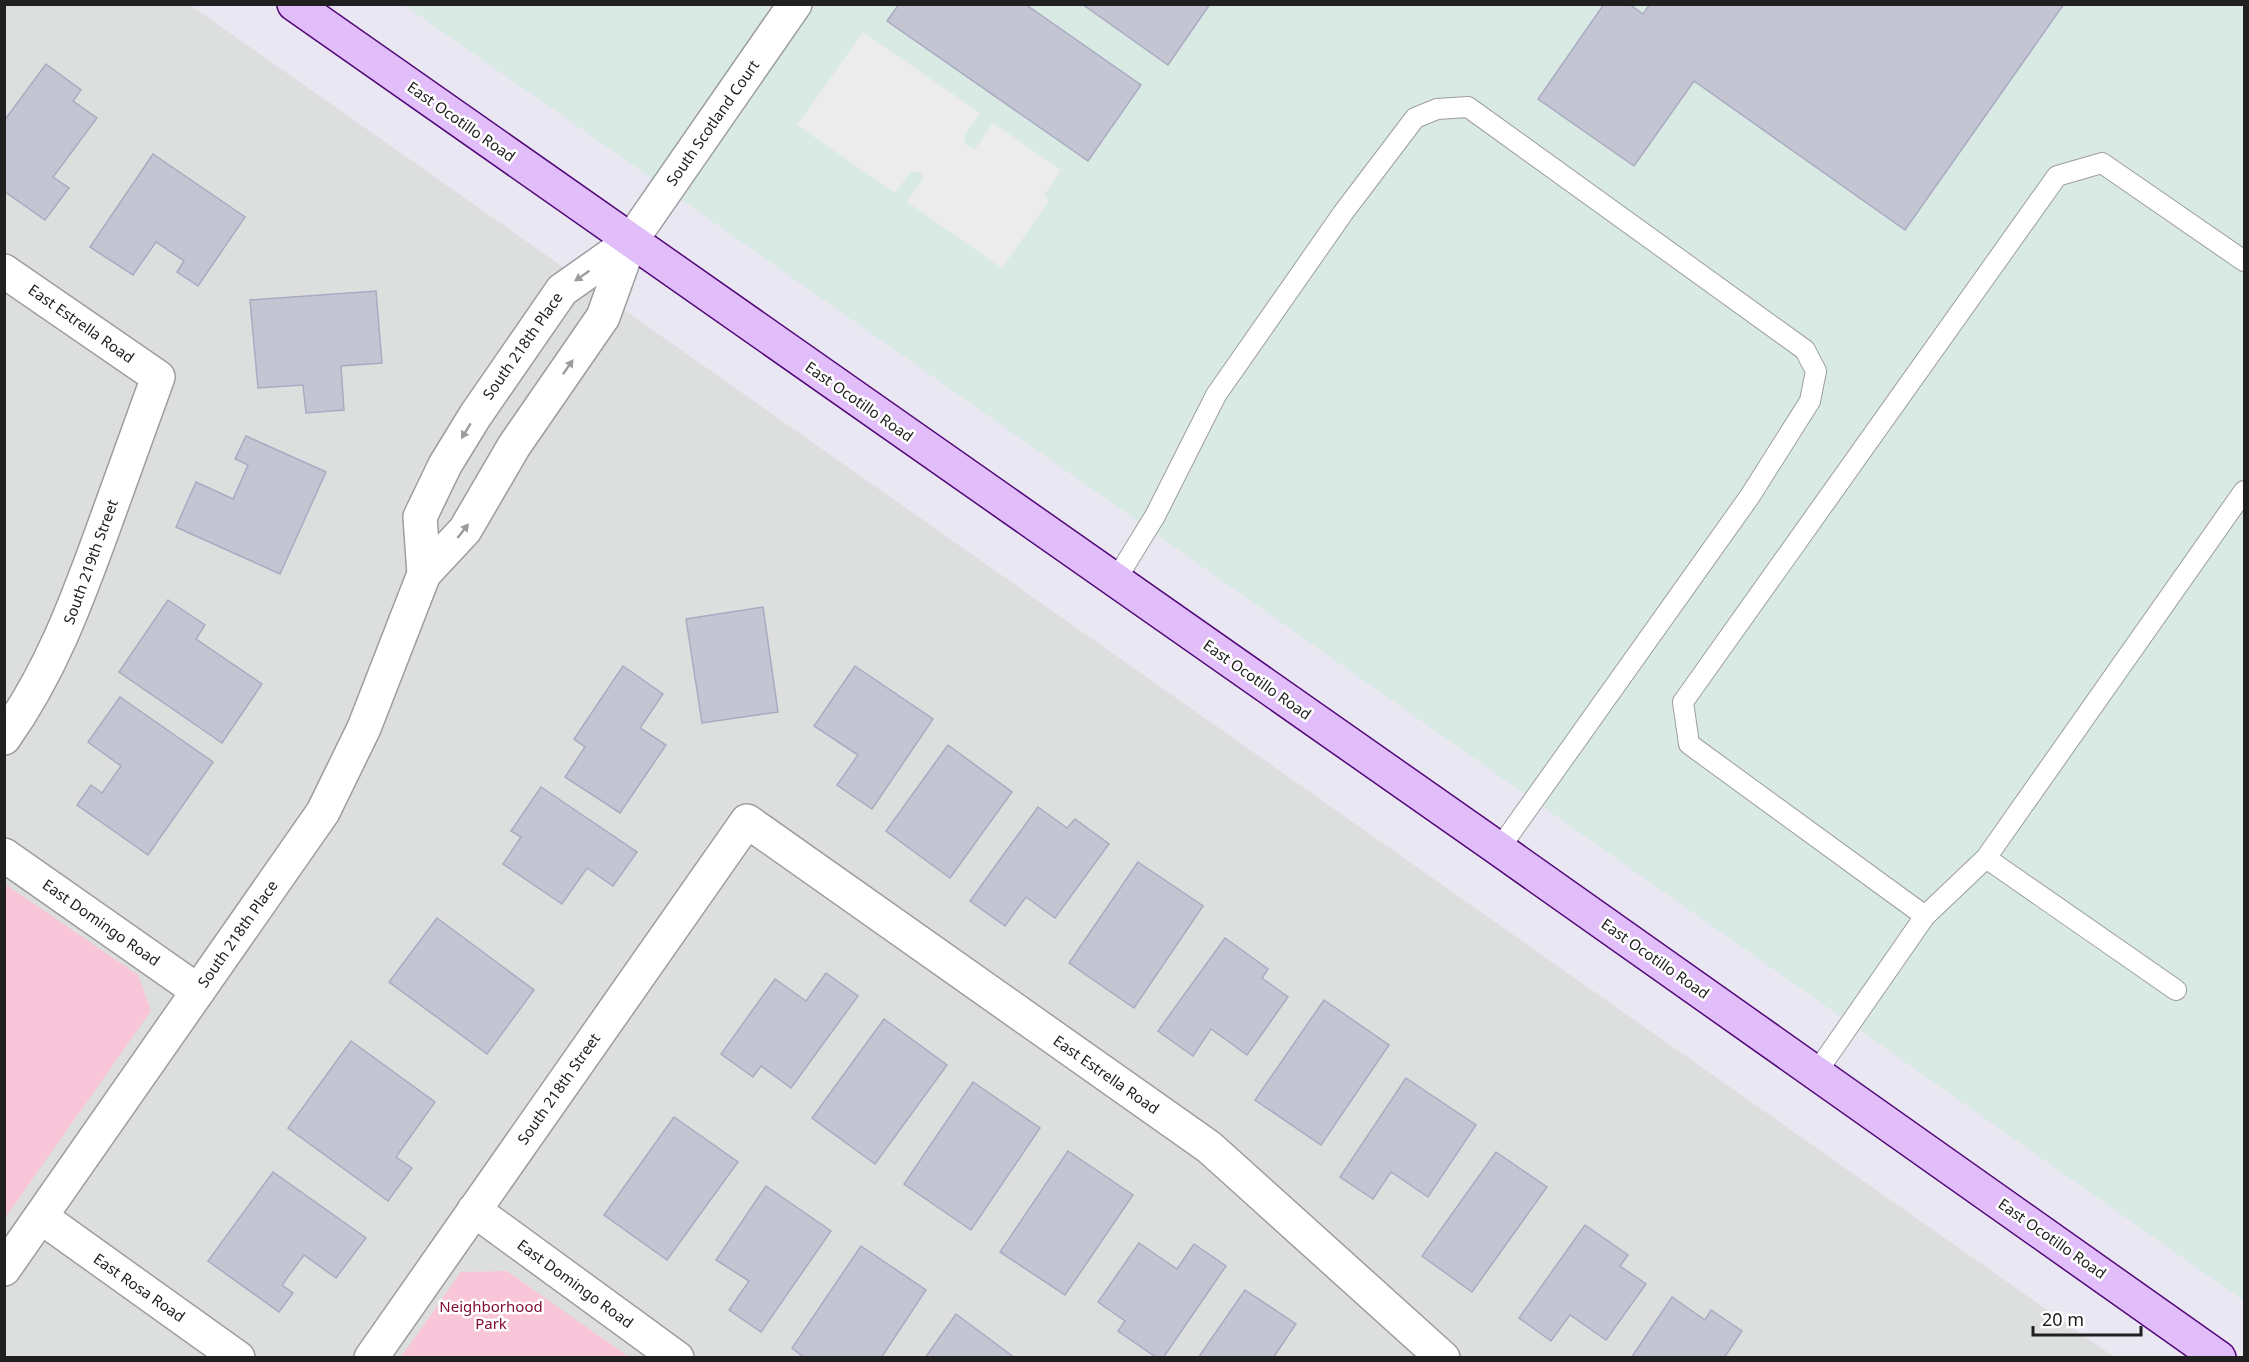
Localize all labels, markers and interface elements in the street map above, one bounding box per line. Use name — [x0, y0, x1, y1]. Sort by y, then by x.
street label: South Scotland Court — [661, 55, 763, 189]
street label: East Ocotillo Road — [404, 76, 519, 166]
one-way arrow — [574, 270, 590, 281]
street label: East Estrella Road — [25, 279, 138, 367]
street label: South 218th Place — [478, 288, 567, 403]
street label: East Ocotillo Road — [802, 356, 917, 446]
one-way arrow — [562, 360, 574, 376]
one-way arrow — [460, 423, 471, 439]
street label: South 219th Street — [58, 496, 122, 627]
one-way arrow — [457, 523, 469, 539]
street label: East Ocotillo Road — [1200, 634, 1315, 724]
street label: East Domingo Road — [39, 874, 164, 970]
street label: South 218th Place — [193, 876, 282, 991]
street label: East Ocotillo Road — [1598, 913, 1713, 1003]
street label: South 218th Street — [512, 1028, 604, 1148]
street label: East Estrella Road — [1050, 1030, 1163, 1118]
street label: East Ocotillo Road — [1995, 1193, 2110, 1283]
street label: East Domingo Road — [514, 1234, 638, 1332]
street label: East Rosa Road — [90, 1248, 189, 1326]
park label: Neighborhood Park — [439, 1296, 543, 1333]
scale bar — [2033, 1299, 2141, 1337]
text: 20 m — [2042, 1307, 2084, 1331]

